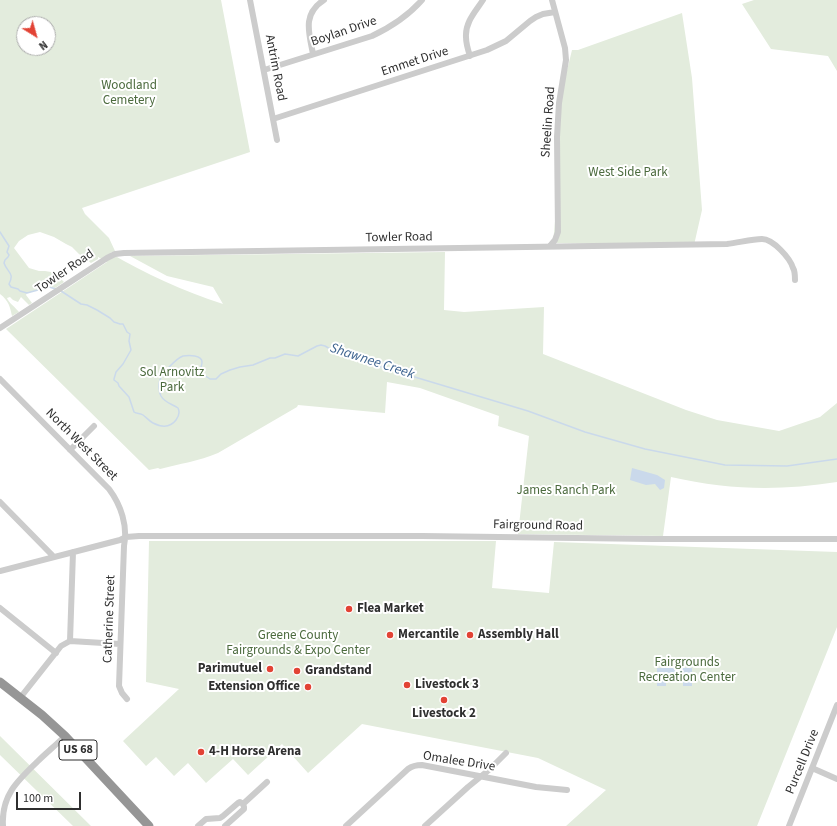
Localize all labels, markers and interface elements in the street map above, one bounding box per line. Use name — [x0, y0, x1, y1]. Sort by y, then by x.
street label: Boylan Drive — [309, 13, 379, 51]
north arrow — [16, 16, 56, 56]
street label: Antrim Road — [261, 33, 289, 103]
text: N — [35, 37, 50, 53]
street label: Emmet Drive — [379, 44, 451, 80]
park label: Woodland Cemetery — [101, 78, 157, 109]
street label: Sheelin Road — [539, 86, 559, 158]
park label: West Side Park — [588, 165, 668, 181]
street label: Towler Road — [365, 230, 433, 246]
street label: Towler Road — [33, 247, 97, 297]
water label: Shawnee Creek — [328, 340, 416, 384]
park label: Sol Arnovitz Park — [140, 365, 204, 396]
street label: North West Street — [42, 406, 120, 484]
park label: James Ranch Park — [517, 483, 615, 499]
street label: Fairground Road — [493, 517, 583, 535]
street label: Catherine Street — [101, 575, 119, 663]
place label: Flea Market — [357, 601, 424, 617]
marker: Flea Market — [344, 604, 354, 614]
place label: Mercantile — [398, 627, 459, 643]
place label: Assembly Hall — [478, 627, 559, 643]
park label: Greene County Fairgrounds & Expo Center — [226, 628, 370, 659]
marker: Mercantile — [385, 630, 395, 640]
marker: Assembly Hall — [465, 630, 475, 640]
park label: Fairgrounds Recreation Center — [638, 655, 736, 686]
place label: Parimutuel — [198, 661, 262, 677]
place label: Grandstand — [305, 663, 372, 679]
marker: Parimutuel — [265, 664, 275, 674]
marker: Grandstand — [292, 666, 302, 676]
place label: Livestock 3 — [415, 677, 479, 693]
place label: Extension Office — [208, 679, 300, 695]
marker: Livestock 3 — [402, 680, 412, 690]
marker: Extension Office — [303, 682, 313, 692]
marker: Livestock 2 — [439, 695, 449, 705]
place label: Livestock 2 — [412, 706, 476, 722]
street label: Purcell Drive — [783, 727, 823, 797]
road number: US 68 — [59, 740, 97, 760]
place label: 4-H Horse Arena — [209, 744, 301, 760]
marker: 4-H Horse Arena — [196, 747, 206, 757]
street label: Omalee Drive — [422, 749, 496, 775]
scale bar — [18, 784, 83, 810]
text: 100 m — [23, 790, 53, 807]

